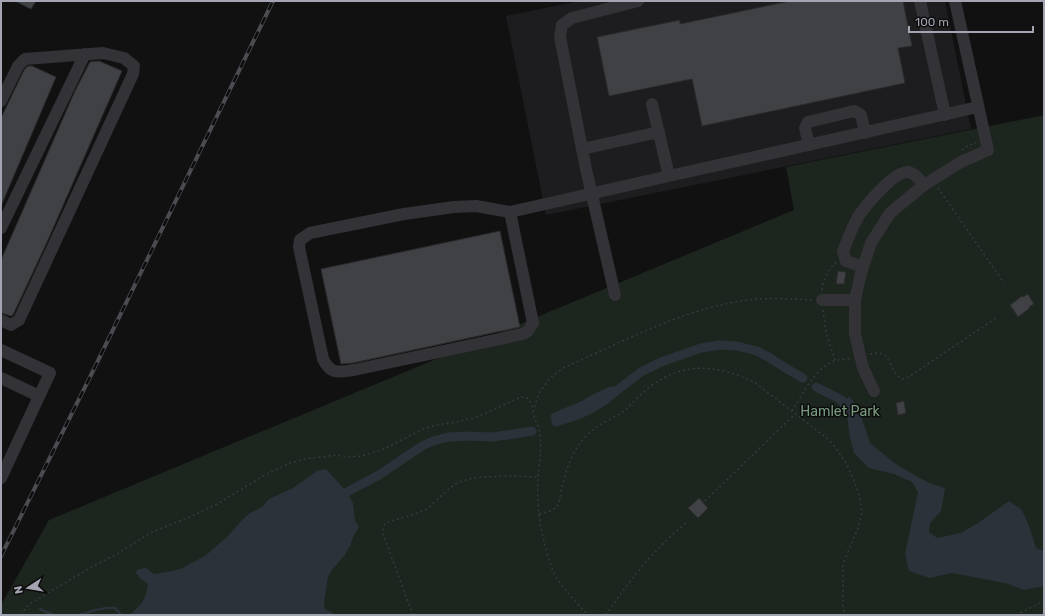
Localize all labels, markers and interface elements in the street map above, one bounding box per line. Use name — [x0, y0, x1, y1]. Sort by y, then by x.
scale bar — [909, 8, 1033, 34]
text: 100 m — [915, 15, 949, 29]
park label: Hamlet Park — [800, 403, 880, 420]
north arrow — [8, 568, 48, 608]
text: N — [12, 585, 26, 595]

